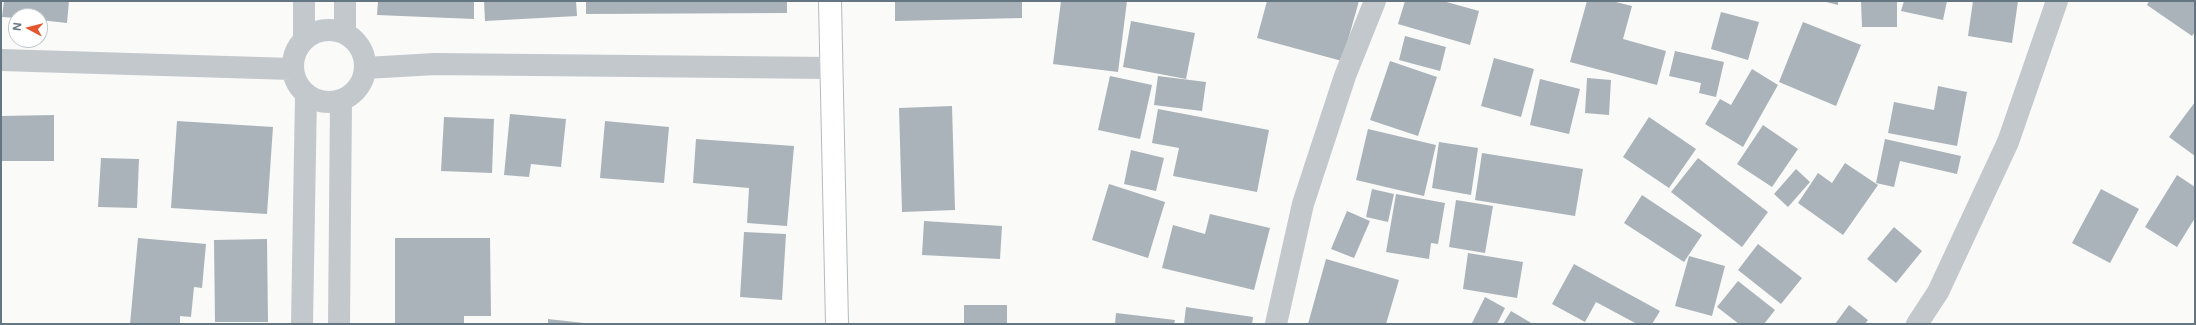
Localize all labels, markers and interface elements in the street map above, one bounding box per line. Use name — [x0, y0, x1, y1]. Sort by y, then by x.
north arrow — [8, 8, 48, 48]
text: N — [10, 22, 25, 32]

